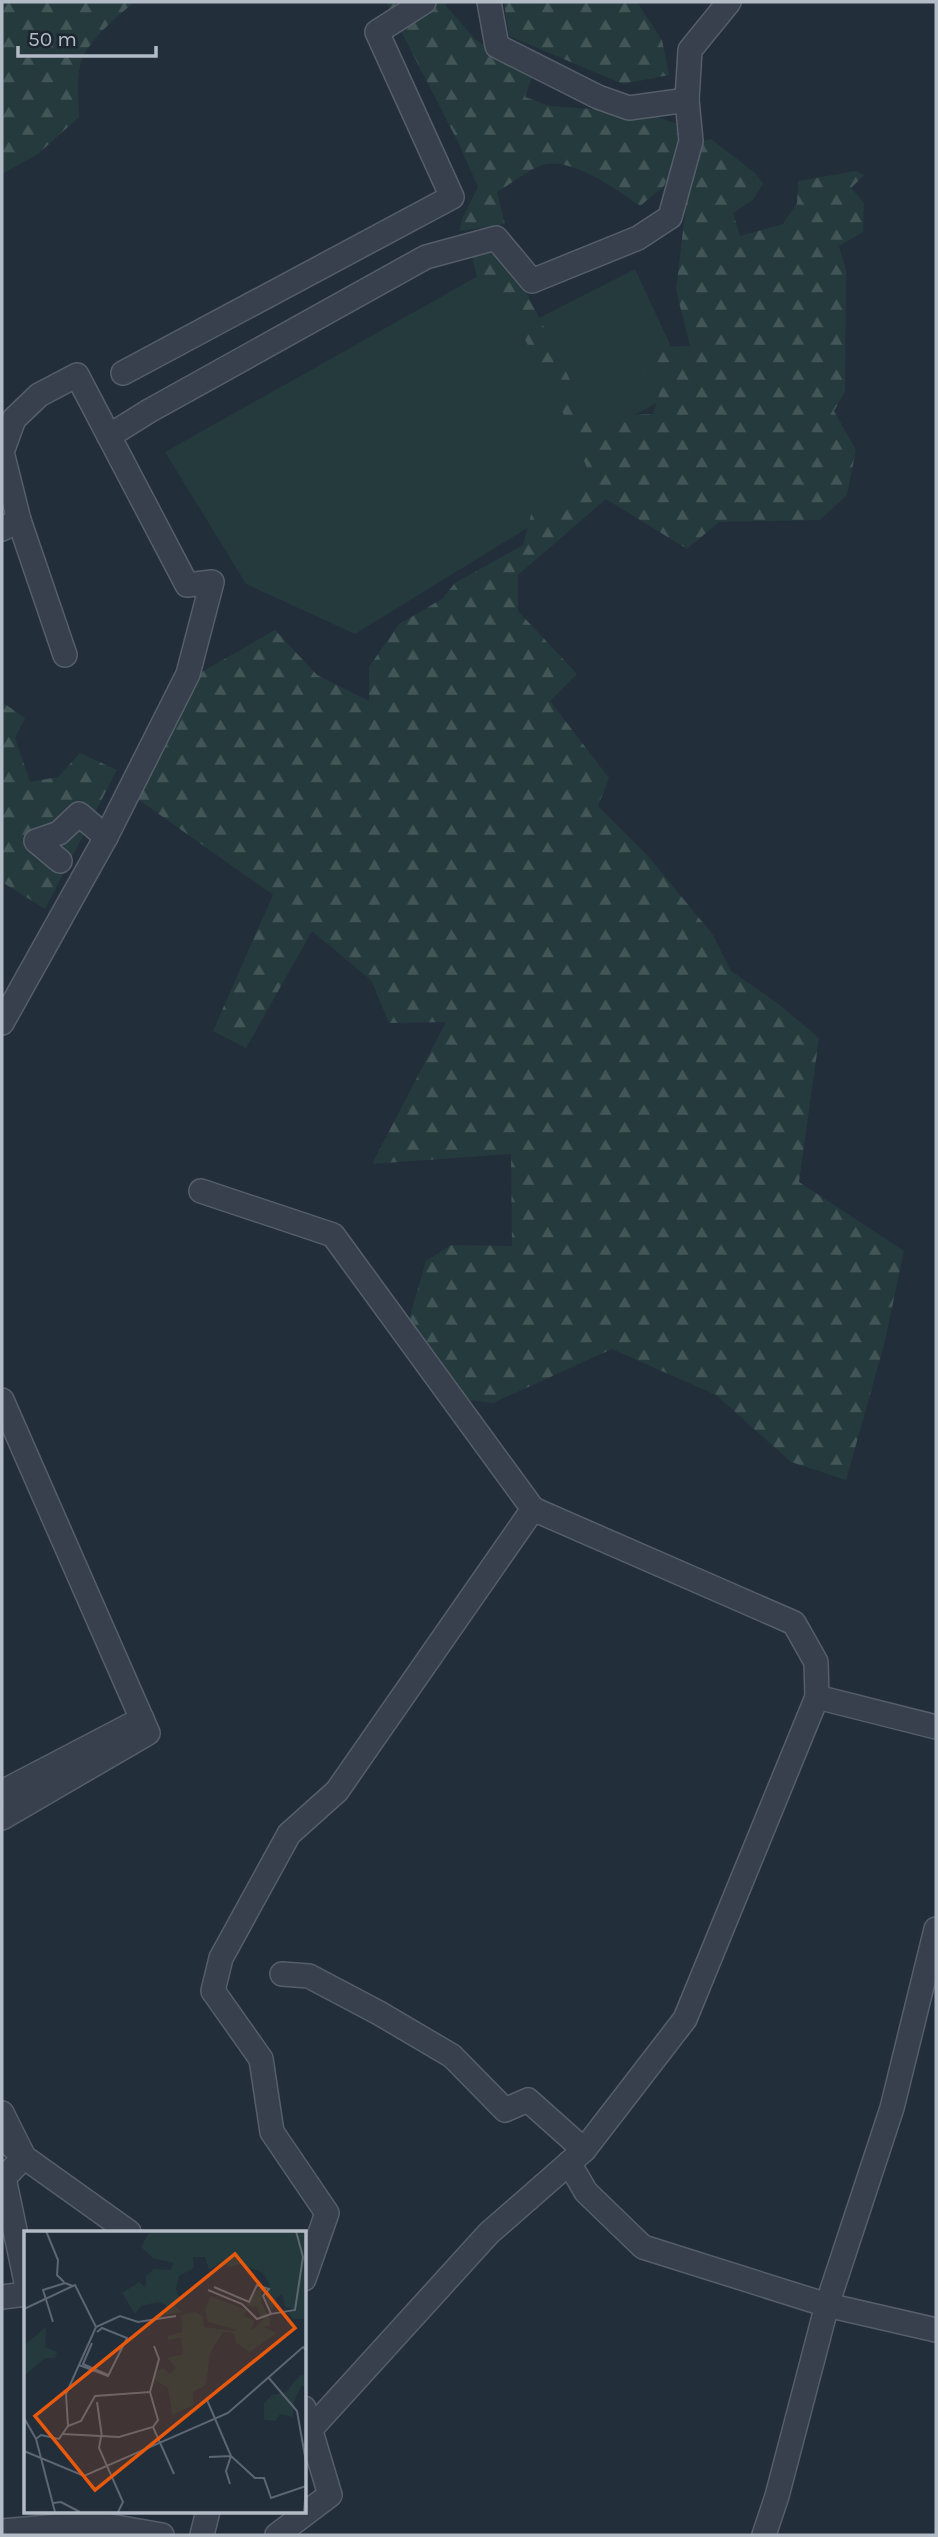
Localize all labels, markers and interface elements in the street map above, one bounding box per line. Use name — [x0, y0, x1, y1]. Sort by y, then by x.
scale bar — [18, 14, 156, 58]
text: 50 m — [28, 27, 77, 51]
inset map — [24, 2231, 306, 2512]

